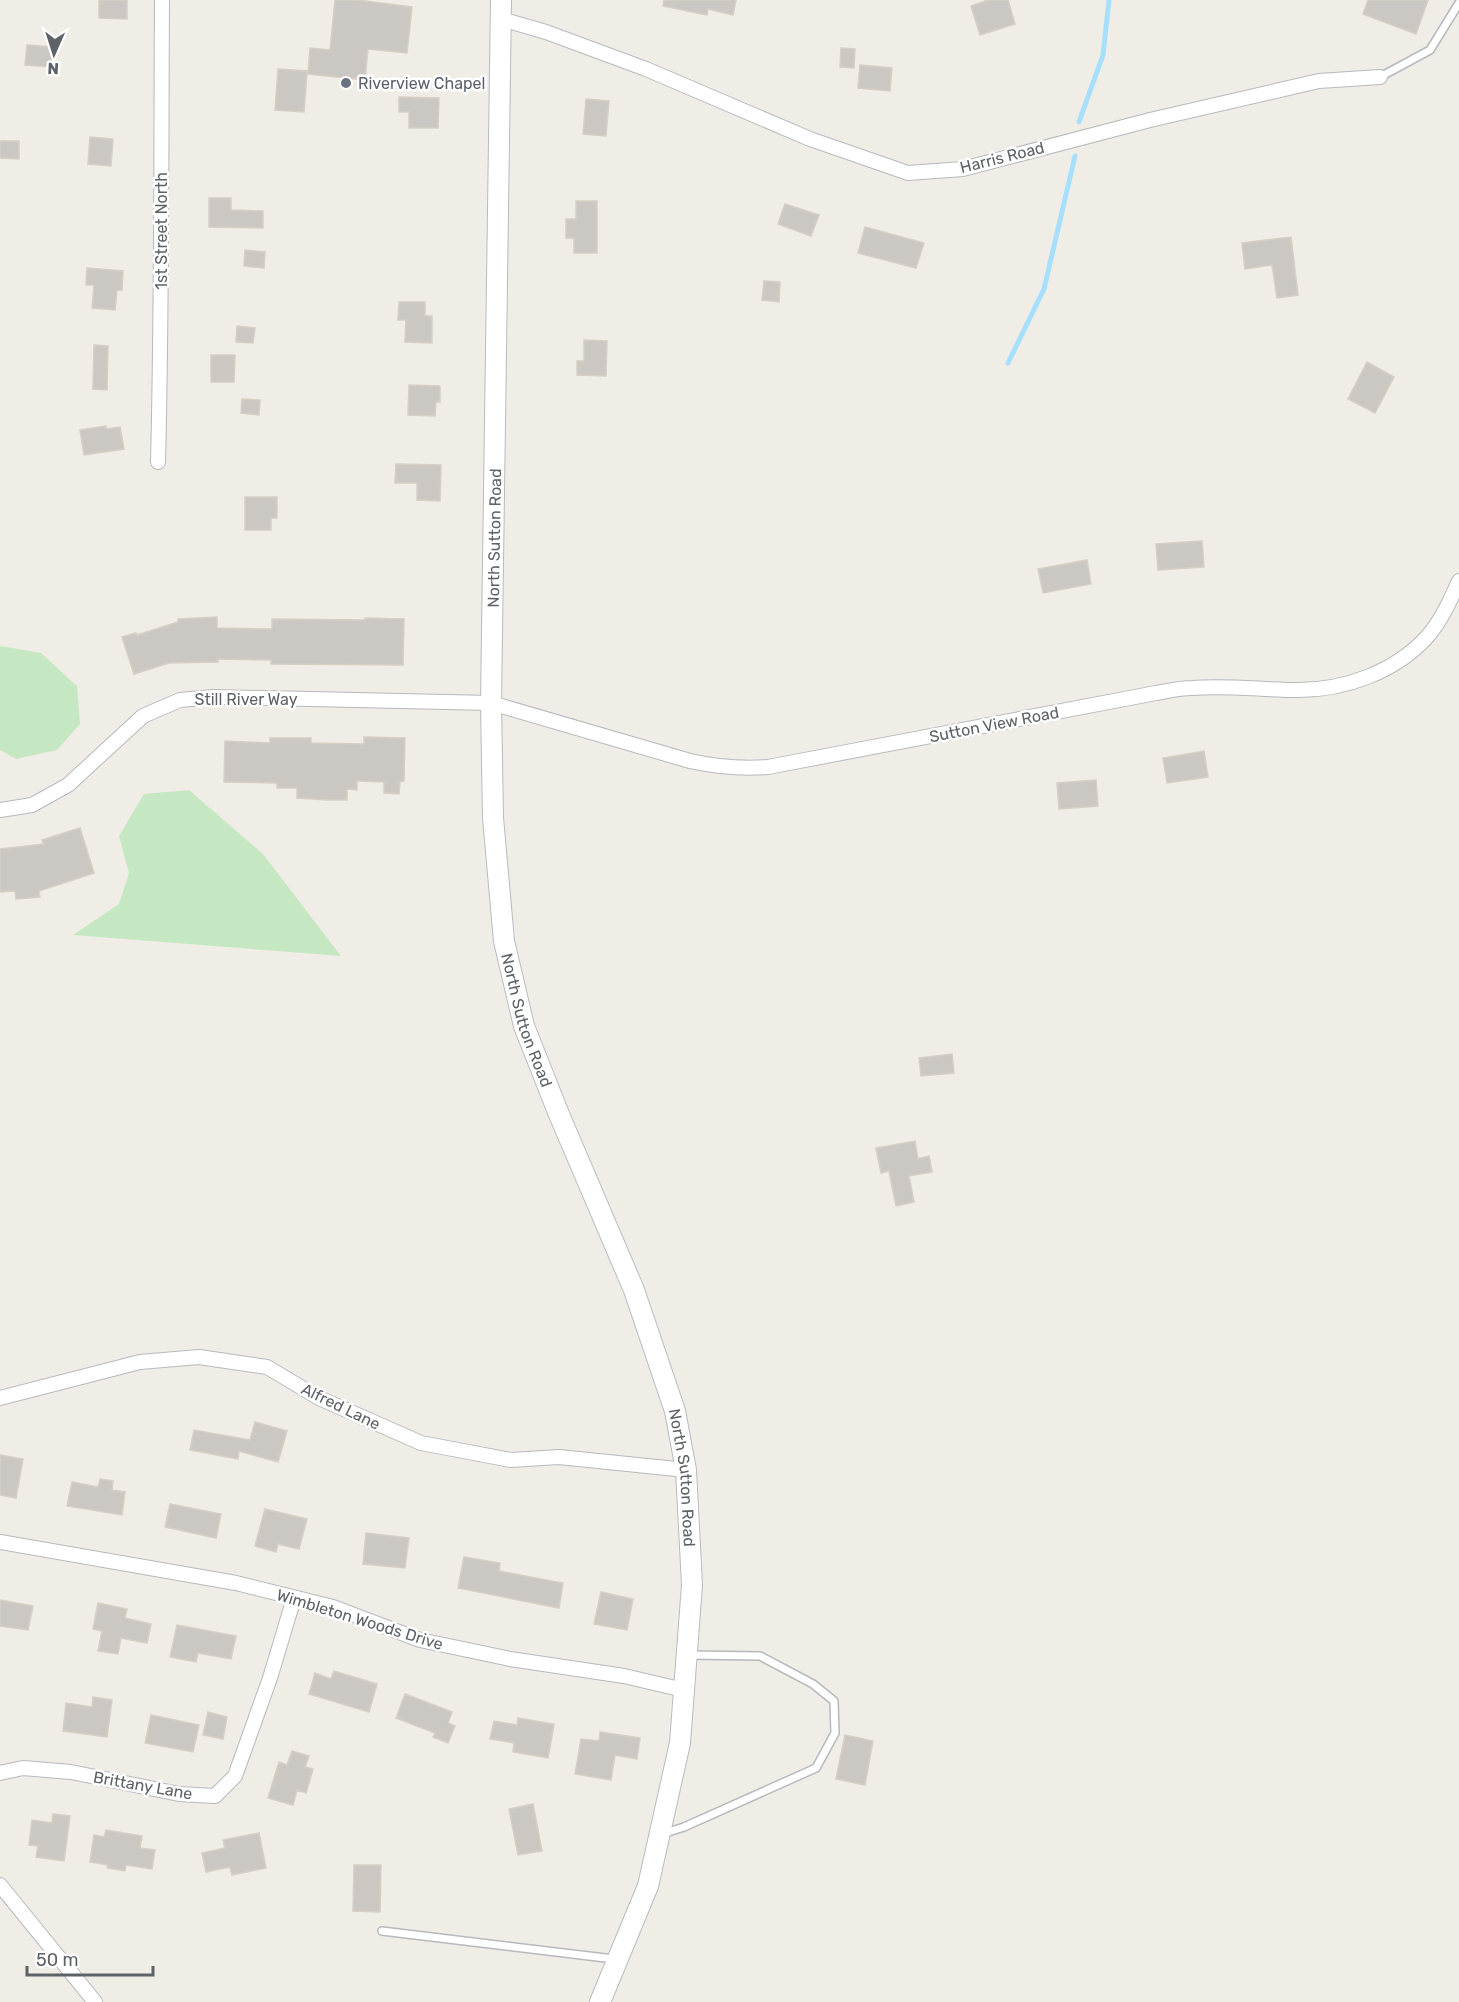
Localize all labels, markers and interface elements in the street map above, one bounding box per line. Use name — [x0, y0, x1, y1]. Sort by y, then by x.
north arrow — [24, 24, 84, 84]
text: N — [47, 59, 59, 78]
place label: Riverview Chapel — [358, 74, 485, 93]
marker: Riverview Chapel — [339, 76, 353, 90]
street label: Harris Road — [958, 138, 1046, 177]
street label: 1st Street North — [152, 172, 171, 290]
street label: North Sutton Road — [484, 468, 505, 608]
street label: Still River Way — [195, 690, 298, 709]
street label: Sutton View Road — [928, 703, 1061, 746]
street label: North Sutton Road — [497, 951, 556, 1090]
street label: Alfred Lane — [298, 1379, 383, 1434]
street label: North Sutton Road — [665, 1407, 699, 1547]
street label: Wimbleton Woods Drive — [274, 1585, 445, 1654]
street label: Brittany Lane — [92, 1767, 194, 1804]
scale bar — [27, 1939, 153, 1977]
text: 50 m — [36, 1949, 79, 1971]

